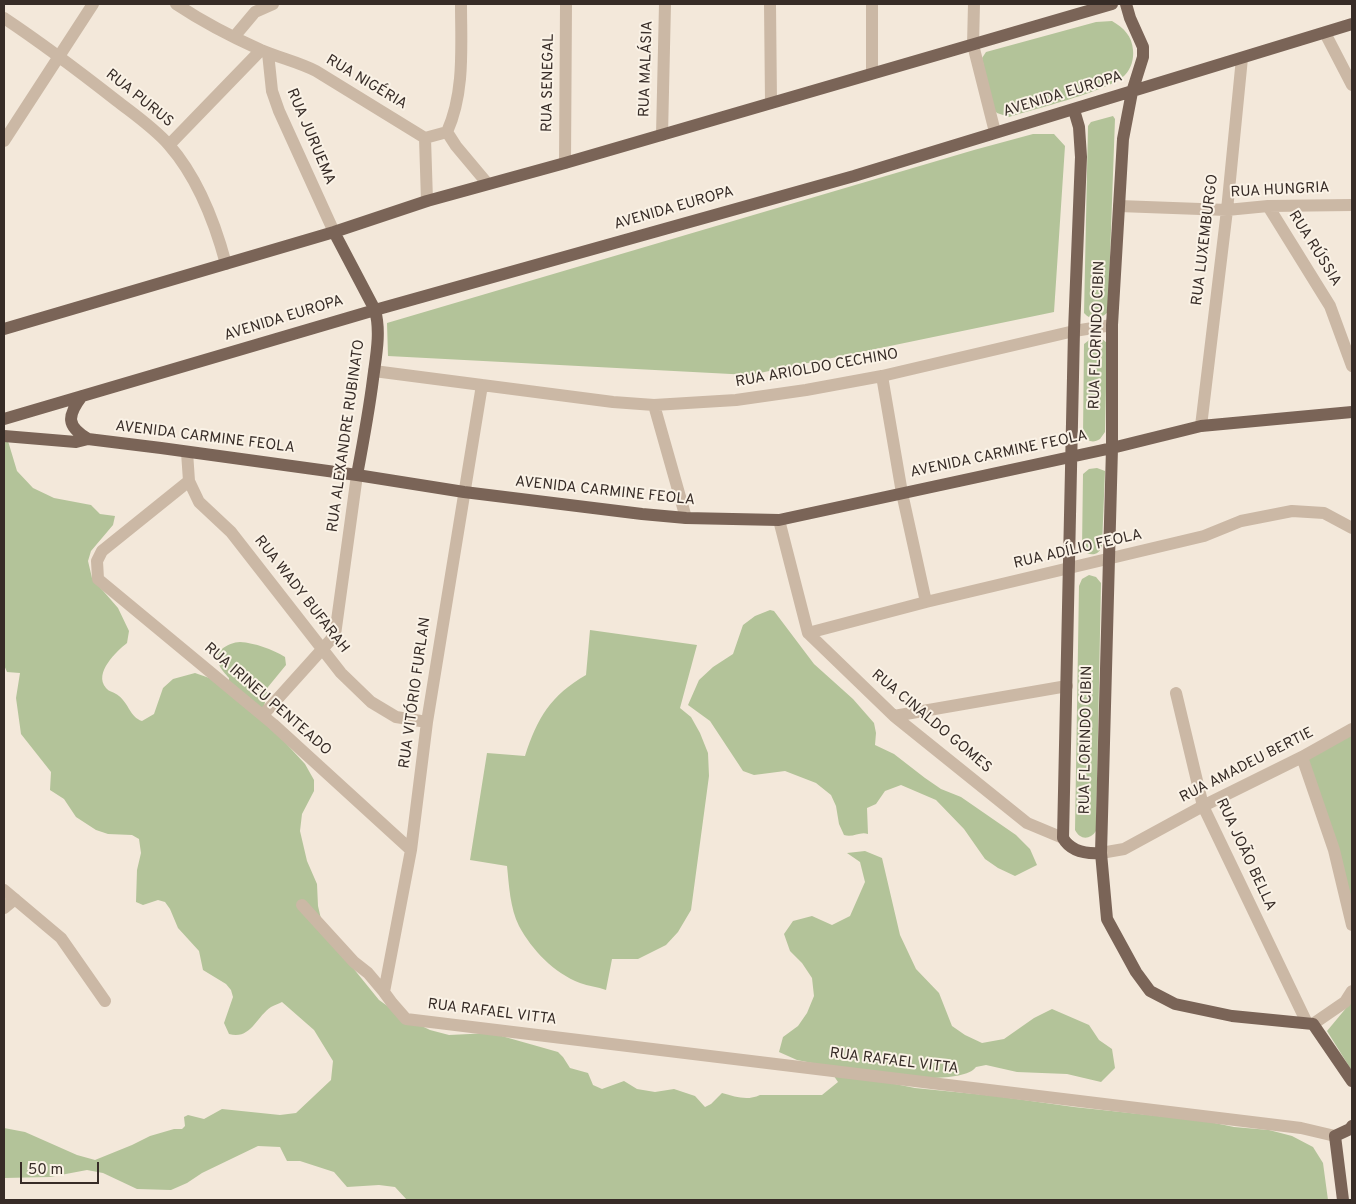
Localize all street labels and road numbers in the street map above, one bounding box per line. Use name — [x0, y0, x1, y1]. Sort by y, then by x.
street label: RUA MALÁSIA — [636, 20, 658, 118]
street label: RUA SENEGAL — [539, 34, 559, 132]
street label: RUA NIGÉRIA — [322, 52, 410, 114]
street label: RUA PURUS — [101, 66, 177, 132]
street label: AVENIDA EUROPA — [1001, 68, 1125, 122]
street label: RUA JURUEMA — [282, 86, 338, 188]
street label: RUA LUXEMBURGO — [1189, 173, 1223, 307]
street label: RUA HUNGRIA — [1230, 179, 1330, 203]
street label: AVENIDA EUROPA — [612, 183, 736, 235]
street label: RUA RÚSSIA — [1284, 208, 1344, 290]
street label: RUA FLORINDO CIBIN — [1086, 260, 1110, 410]
street label: AVENIDA EUROPA — [222, 292, 346, 346]
street label: RUA ALEXANDRE RUBINATO — [325, 338, 369, 534]
street label: RUA ARIOLDO CECHINO — [734, 346, 900, 392]
street label: AVENIDA CARMINE FEOLA — [114, 418, 296, 458]
street label: AVENIDA CARMINE FEOLA — [909, 427, 1089, 483]
street label: AVENIDA CARMINE FEOLA — [514, 474, 696, 510]
street label: RUA ADÍLIO FEOLA — [1012, 526, 1144, 574]
street label: RUA WADY BUFARAH — [250, 533, 352, 657]
street label: RUA VITÓRIO FURLAN — [396, 616, 436, 770]
street label: RUA IRINEU PENTEADO — [200, 640, 334, 760]
street label: RUA FLORINDO CIBIN — [1077, 665, 1097, 815]
street label: RUA CINALDO GOMES — [867, 666, 995, 778]
street label: RUA AMADEU BERTIE — [1177, 724, 1317, 808]
street label: RUA JOÃO BELLA — [1211, 796, 1279, 914]
street label: RUA RAFAEL VITTA — [426, 996, 558, 1030]
street label: RUA RAFAEL VITTA — [828, 1045, 960, 1079]

